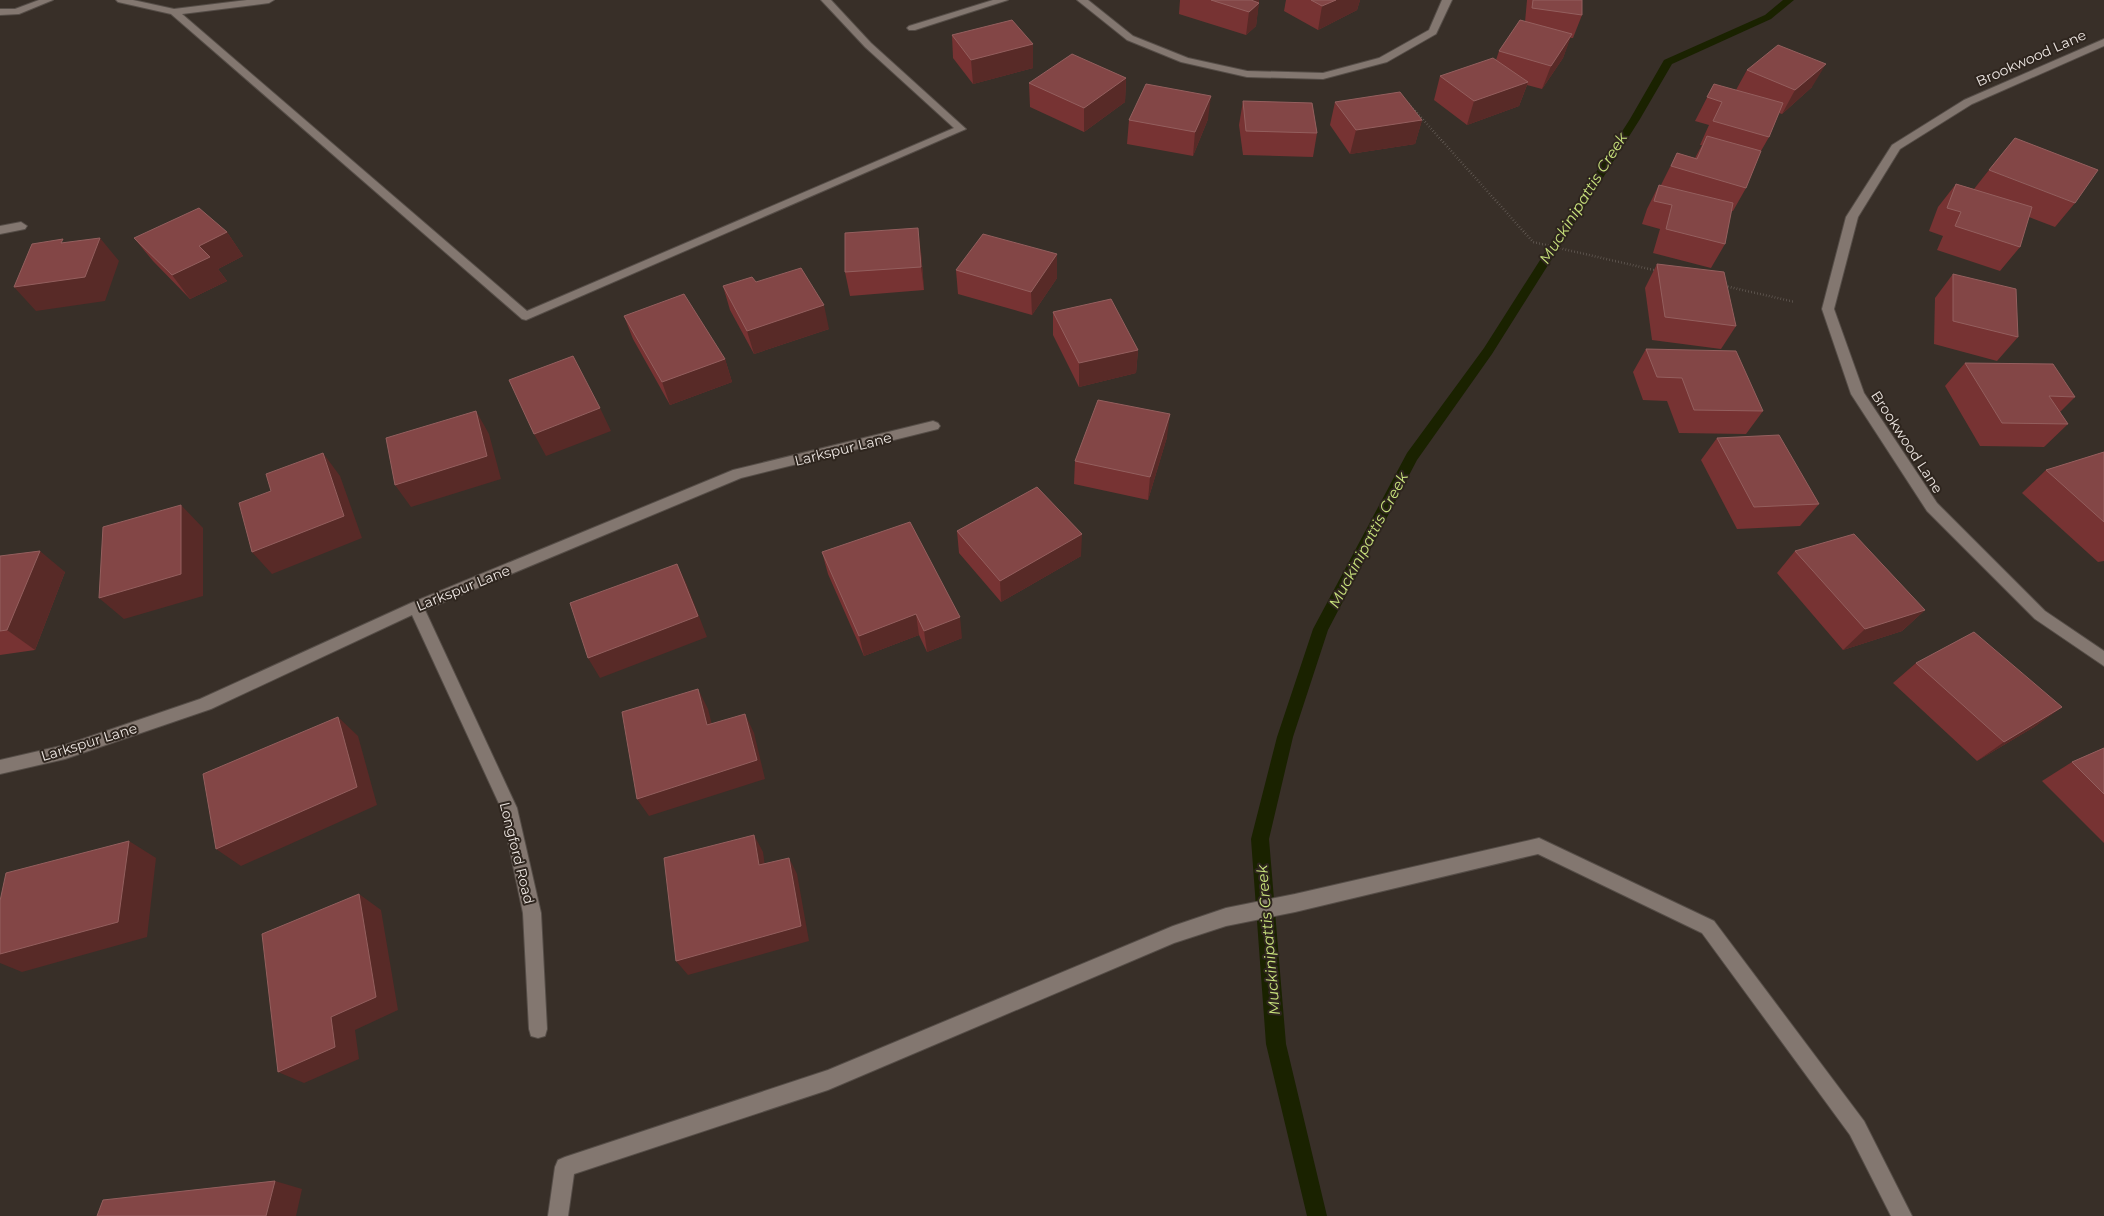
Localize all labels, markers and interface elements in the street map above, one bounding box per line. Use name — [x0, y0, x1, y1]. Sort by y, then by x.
street label: Brookwood Lane — [1973, 26, 2089, 90]
water label: Muckinipattis Creek — [1535, 128, 1632, 267]
street label: Brookwood Lane — [1867, 387, 1947, 497]
street label: Larkspur Lane — [792, 428, 894, 470]
water label: Muckinipattis Creek — [1324, 468, 1412, 611]
street label: Larkspur Lane — [413, 561, 513, 615]
street label: Larkspur Lane — [39, 719, 139, 765]
street label: Longford Road — [496, 800, 538, 906]
water label: Muckinipattis Creek — [1252, 863, 1284, 1016]

